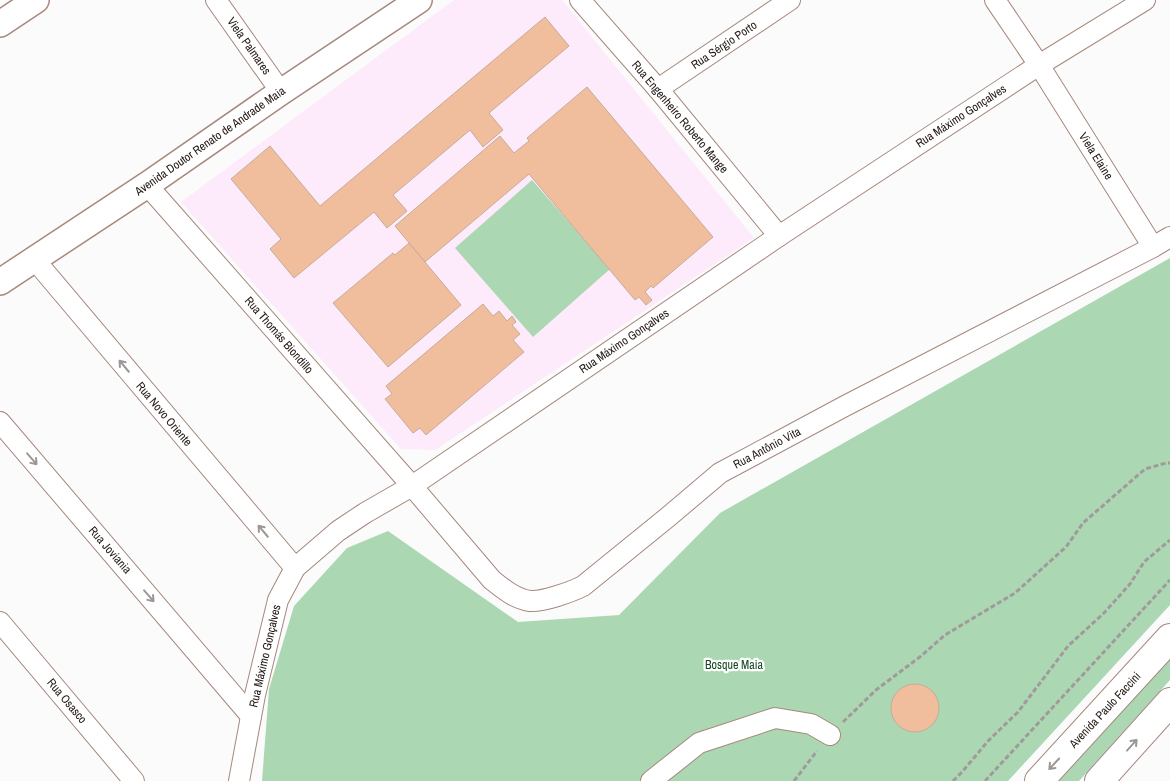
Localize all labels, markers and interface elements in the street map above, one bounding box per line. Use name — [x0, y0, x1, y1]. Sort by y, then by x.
street label: Viela Palmares — [223, 14, 275, 78]
street label: Rua Sérgio Porto — [688, 17, 760, 73]
street label: Rua Engenheiro Roberto Mange — [628, 57, 732, 177]
street label: Rua Máximo Gonçalves — [913, 81, 1009, 151]
street label: Avenida Doutor Renato de Andrade Maia — [131, 82, 289, 200]
street label: Viela Elaine — [1075, 129, 1117, 183]
street label: Rua Thomás Biondillo — [241, 293, 317, 377]
street label: Rua Máximo Gonçalves — [576, 305, 672, 377]
one-way arrow — [119, 360, 130, 373]
street label: Rua Novo Oriente — [132, 378, 196, 450]
street label: Rua Antônio Vita — [730, 423, 804, 472]
one-way arrow — [26, 452, 37, 465]
street label: Rua Joviania — [85, 523, 135, 578]
one-way arrow — [257, 524, 269, 537]
one-way arrow — [143, 589, 154, 602]
street label: Rua Máximo Gonçalves — [245, 603, 285, 709]
park label: Bosque Maia — [705, 657, 764, 673]
street label: Avenida Paulo Faccini — [1065, 669, 1144, 752]
street label: Rua Osasco — [43, 675, 91, 727]
one-way arrow — [1126, 738, 1137, 751]
one-way arrow — [1048, 758, 1060, 771]

